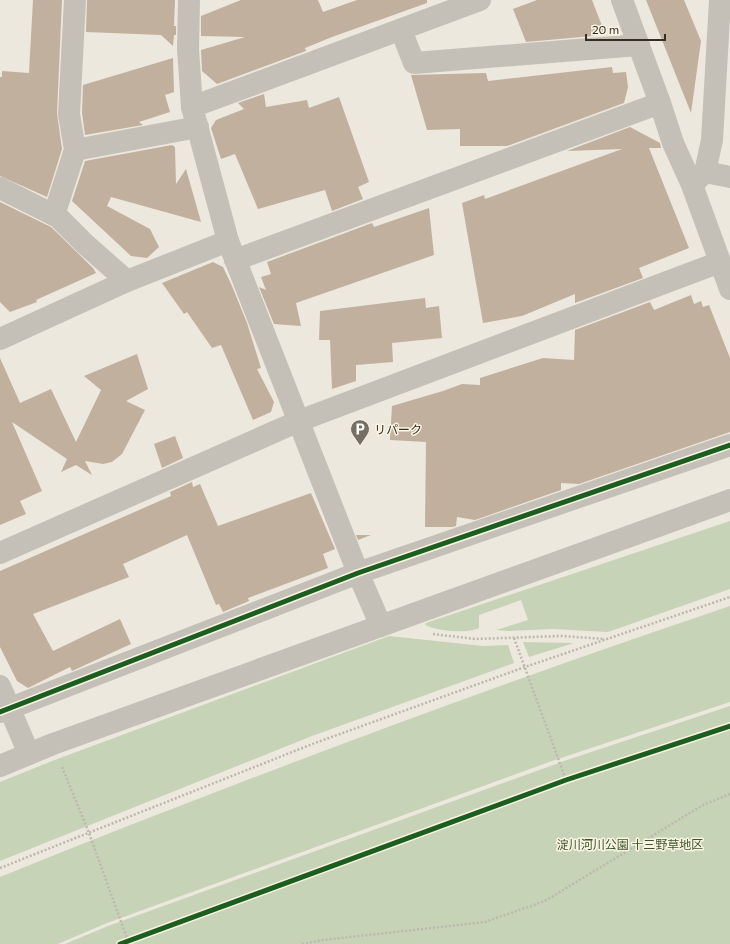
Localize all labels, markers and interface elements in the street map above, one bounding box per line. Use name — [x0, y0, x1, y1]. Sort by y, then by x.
scale bar — [586, 16, 665, 42]
text: 20 m — [592, 22, 619, 36]
parking icon: リパーク — [349, 418, 371, 446]
place label: リパーク — [374, 422, 422, 436]
park label: 淀川河川公園 十三野草地区 — [557, 837, 703, 851]

